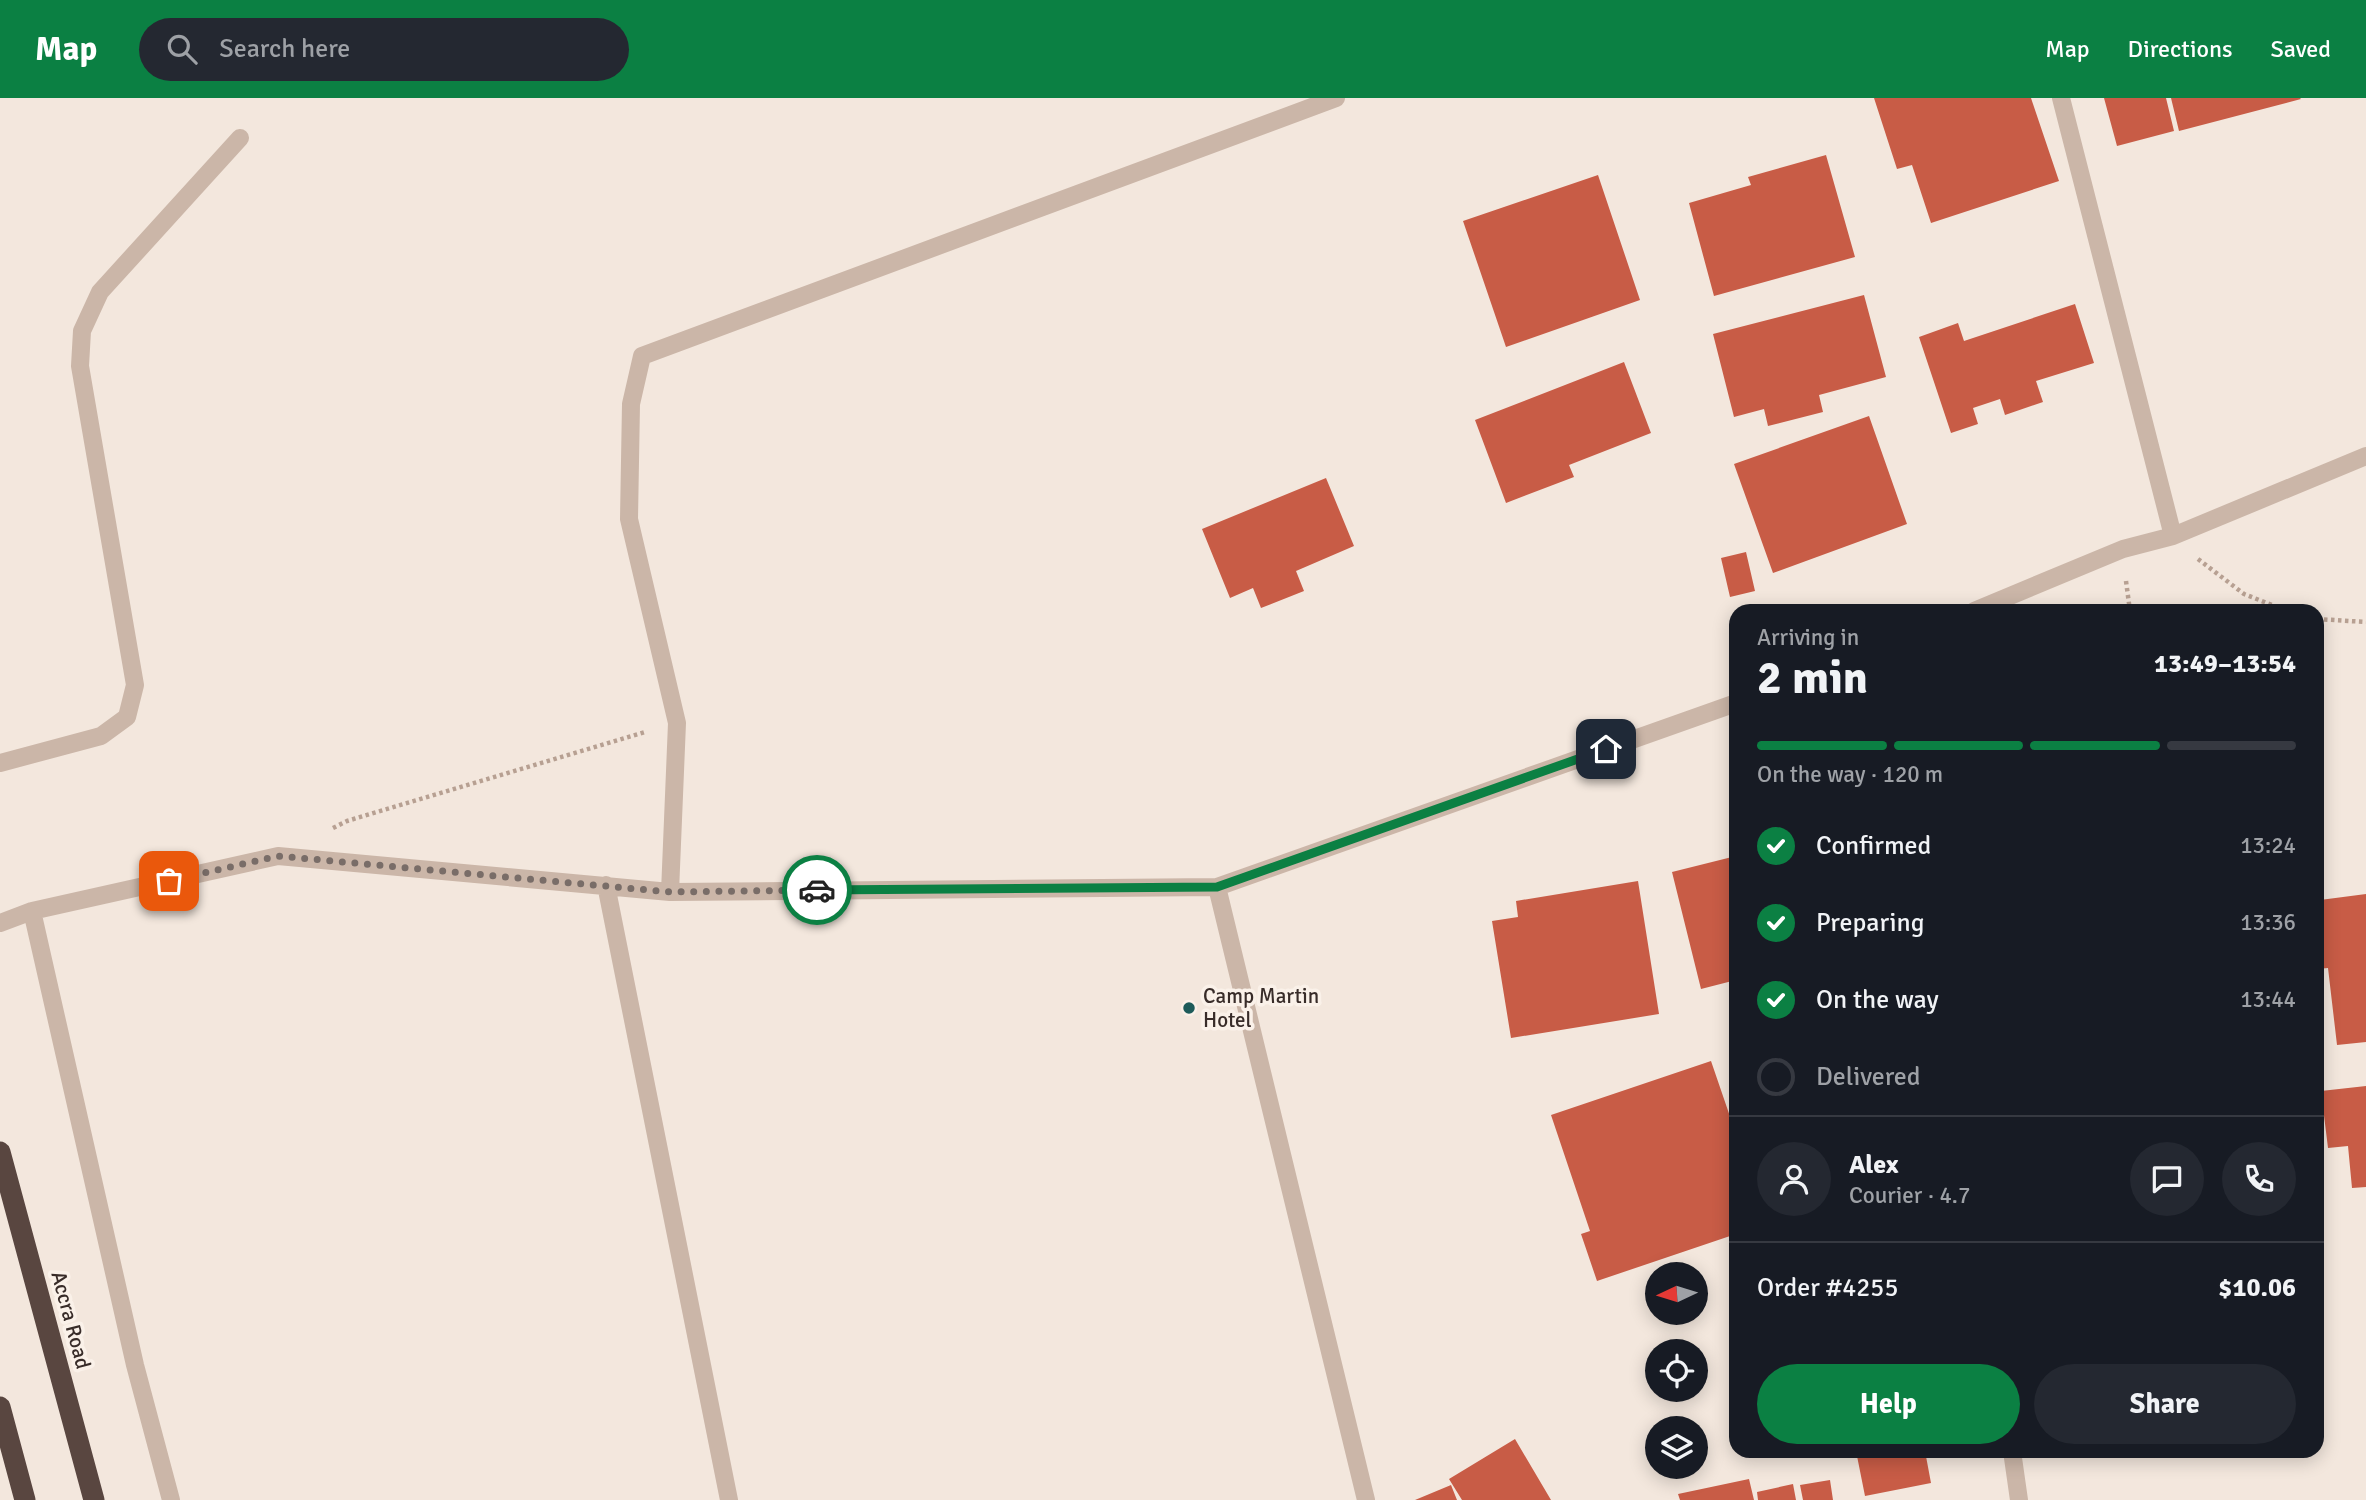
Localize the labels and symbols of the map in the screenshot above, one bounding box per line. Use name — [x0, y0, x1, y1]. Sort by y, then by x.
pin — [1576, 719, 1636, 779]
pin — [139, 851, 199, 911]
courier — [782, 855, 852, 925]
place label: Camp Martin Hotel — [1203, 983, 1319, 1033]
marker: Camp Martin Hotel — [1181, 1000, 1197, 1016]
north arrow — [1645, 1262, 1708, 1325]
street label: Accra Road — [45, 1268, 97, 1372]

